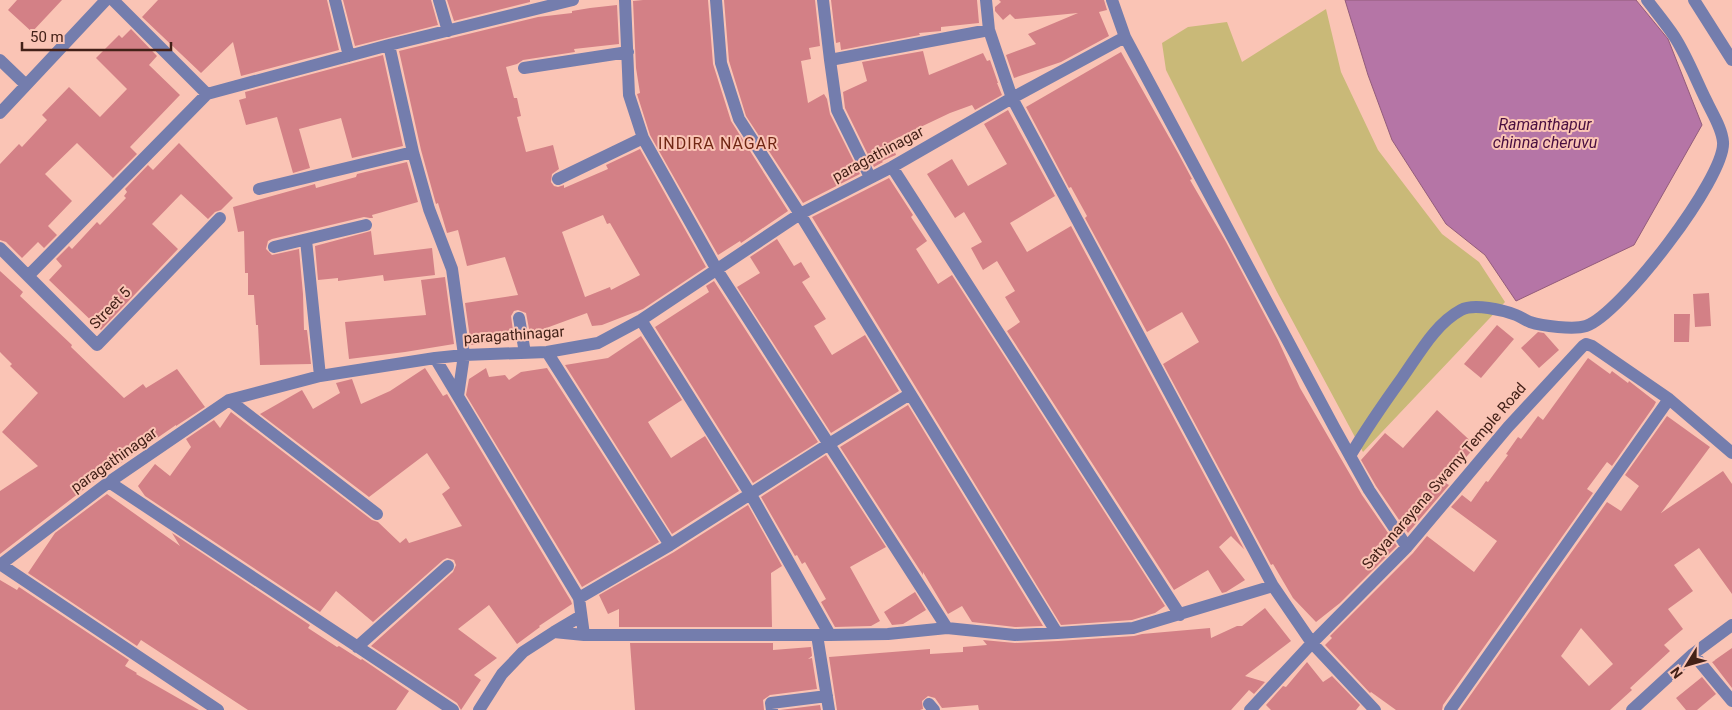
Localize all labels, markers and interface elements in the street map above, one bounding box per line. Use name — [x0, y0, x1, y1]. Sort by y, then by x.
scale bar — [22, 20, 171, 52]
text: 50 m — [30, 28, 64, 46]
water label: Ramanthapur chinna cheruvu — [1493, 115, 1598, 152]
street label: paragathinagar — [829, 122, 927, 186]
district label: INDIRA NAGAR — [658, 134, 778, 153]
street label: Street 5 — [86, 283, 134, 333]
street label: paragathinagar — [463, 322, 565, 348]
street label: Satyanarayana Swamy Temple Road — [1358, 379, 1530, 573]
street label: paragathinagar — [67, 424, 161, 496]
north arrow — [1662, 640, 1712, 690]
text: N — [1667, 664, 1686, 682]

